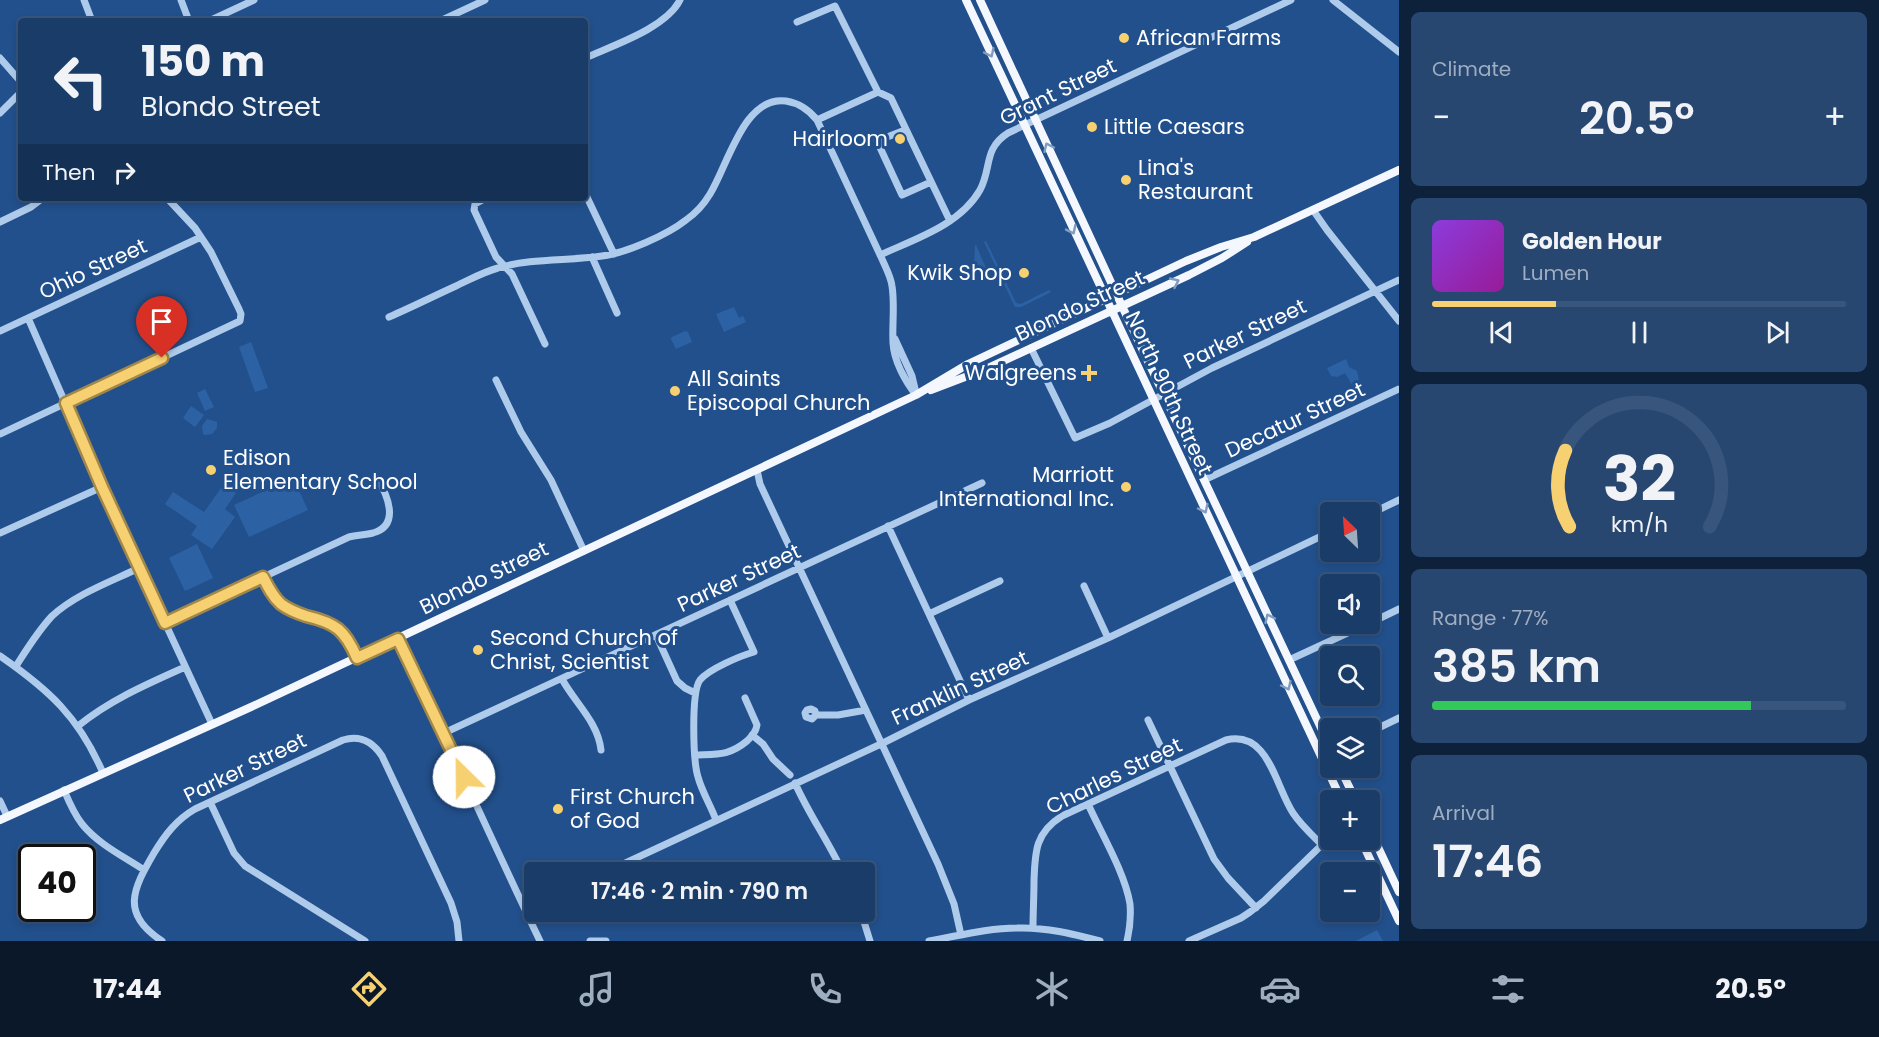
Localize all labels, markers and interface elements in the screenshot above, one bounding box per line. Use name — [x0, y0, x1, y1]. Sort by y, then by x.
place label: African Farms — [1136, 23, 1281, 52]
marker: African Farms — [1117, 31, 1131, 45]
text: 150 m — [141, 32, 265, 91]
icon: left — [42, 42, 120, 120]
one-way arrow — [983, 47, 995, 58]
street label: Grant Street — [995, 51, 1121, 132]
text: Climate — [1432, 55, 1511, 83]
text: 20.5° — [1579, 87, 1695, 150]
text: Blondo Street — [141, 88, 321, 125]
text: − — [1432, 94, 1450, 141]
text: + — [1823, 94, 1846, 141]
place label: Little Caesars — [1104, 112, 1245, 141]
marker: Little Caesars — [1085, 120, 1099, 134]
place label: Hairloom — [793, 124, 888, 153]
marker: Hairloom — [893, 132, 907, 146]
one-way arrow — [1043, 142, 1055, 153]
place label: Lina's Restaurant — [1138, 153, 1253, 206]
icon: right — [108, 156, 141, 189]
text: Then — [42, 157, 96, 188]
marker: Lina's Restaurant — [1119, 173, 1133, 187]
one-way arrow — [1065, 223, 1077, 234]
text: Golden Hour — [1522, 226, 1662, 257]
street label: Ohio Street — [34, 231, 151, 306]
place label: Kwik Shop — [907, 258, 1012, 287]
text: Lumen — [1522, 259, 1589, 287]
street label: Blondo Street — [1010, 263, 1149, 348]
marker: Kwik Shop — [1017, 266, 1031, 280]
one-way arrow — [1168, 277, 1179, 289]
street label: Parker Street — [1179, 291, 1311, 376]
pin — [136, 296, 187, 358]
icon: arrive — [145, 305, 178, 338]
street label: North 90th Street — [1119, 306, 1220, 479]
icon: previous — [1485, 316, 1518, 349]
icon: pause — [1623, 316, 1656, 349]
icon: next — [1761, 316, 1794, 349]
place label: Walgreens — [965, 358, 1077, 387]
place label: All Saints Episcopal Church — [687, 364, 871, 417]
marker: Walgreens — [1082, 366, 1096, 380]
street label: Decatur Street — [1220, 375, 1369, 465]
marker: All Saints Episcopal Church — [668, 384, 682, 398]
text: 32 — [1602, 436, 1676, 524]
place label: Edison Elementary School — [223, 443, 418, 496]
place label: Marriott International Inc. — [939, 460, 1114, 513]
marker: Edison Elementary School — [204, 463, 218, 477]
marker: Marriott International Inc. — [1119, 480, 1133, 494]
north arrow — [1320, 502, 1380, 562]
map controls — [1320, 502, 1380, 922]
one-way arrow — [1197, 503, 1209, 514]
text: km/h — [1610, 510, 1668, 541]
street label: Blondo Street — [415, 534, 553, 621]
street label: Parker Street — [672, 536, 805, 619]
button: sound — [1320, 574, 1380, 634]
text: Range · 77% — [1432, 604, 1548, 632]
one-way arrow — [1265, 614, 1277, 625]
place label: Second Church of Christ, Scientist — [490, 623, 678, 676]
text: 385 km — [1432, 635, 1601, 698]
marker: Second Church of Christ, Scientist — [471, 643, 485, 657]
street label: Franklin Street — [887, 643, 1033, 732]
button: search — [1320, 646, 1380, 706]
one-way arrow — [1280, 679, 1292, 690]
button: layers — [1320, 718, 1380, 778]
street label: Parker Street — [179, 725, 311, 810]
street label: Charles Street — [1041, 730, 1187, 821]
position arrow — [432, 745, 496, 809]
place label: First Church of God — [570, 782, 695, 835]
button: + — [1320, 790, 1380, 850]
text: Arrival — [1432, 799, 1495, 827]
marker: First Church of God — [551, 802, 565, 816]
text: 17:46 — [1432, 830, 1543, 893]
speed limit sign: 40 — [18, 844, 96, 922]
button: − — [1320, 862, 1380, 922]
text: 17:46 · 2 min · 790 m — [591, 876, 808, 907]
icon: directions — [348, 968, 390, 1010]
icon: music — [576, 968, 618, 1010]
icon: phone — [804, 968, 846, 1010]
icon: climate — [1031, 968, 1073, 1010]
icon: car — [1259, 968, 1301, 1010]
icon: filters — [1487, 968, 1529, 1010]
text: 17:44 — [93, 970, 162, 1007]
text: 20.5° — [1715, 970, 1786, 1007]

